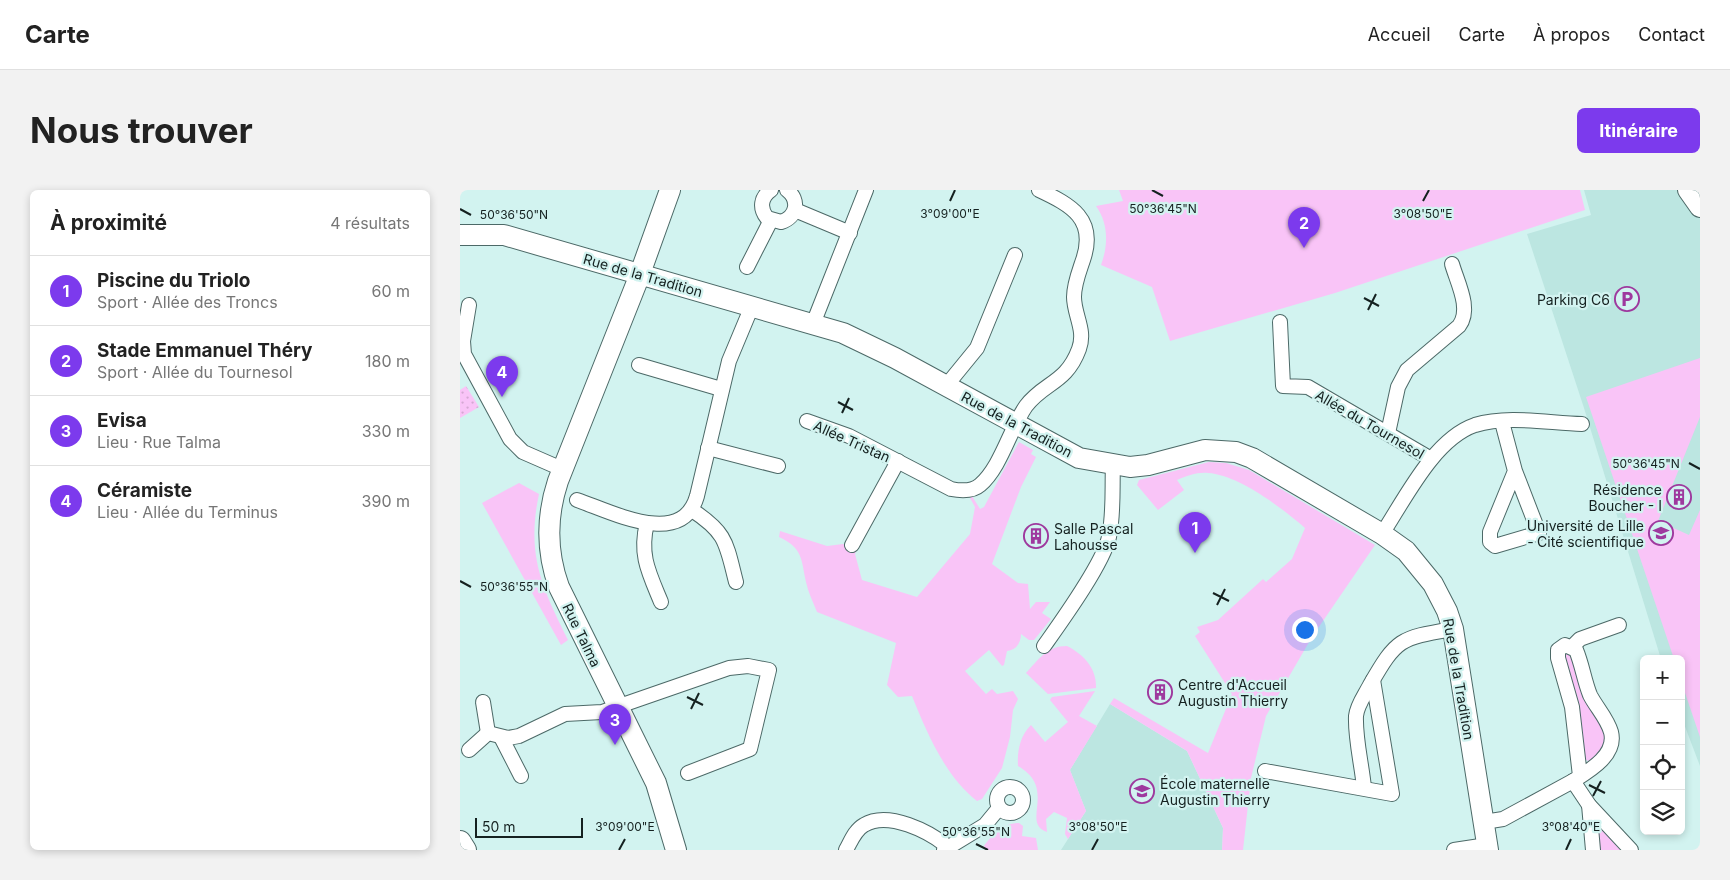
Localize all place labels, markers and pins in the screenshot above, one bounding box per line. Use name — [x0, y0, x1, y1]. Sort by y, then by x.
pin: 2 — [1288, 207, 1320, 248]
parking icon: Parking C6 — [1614, 286, 1640, 312]
place label: Parking C6 — [1537, 291, 1610, 308]
pin: 4 — [486, 356, 518, 397]
place label: Résidence Boucher - I — [1588, 481, 1662, 514]
building icon: Résidence Boucher - I — [1666, 484, 1692, 510]
pin: 1 — [1179, 512, 1211, 553]
place label: Université de Lille ‐ Cité scientifique — [1527, 517, 1644, 550]
place label: Salle Pascal Lahousse — [1054, 520, 1133, 553]
school or university icon: Université de Lille ‐ Cité scientifique — [1648, 520, 1674, 546]
building icon: Salle Pascal Lahousse — [1023, 523, 1049, 549]
place label: Centre d'Accueil Augustin Thierry — [1178, 676, 1288, 709]
building icon: Centre d'Accueil Augustin Thierry — [1147, 679, 1173, 705]
pin: 3 — [599, 704, 631, 745]
place label: École maternelle Augustin Thierry — [1160, 775, 1270, 808]
school or university icon: École maternelle Augustin Thierry — [1129, 778, 1155, 804]

